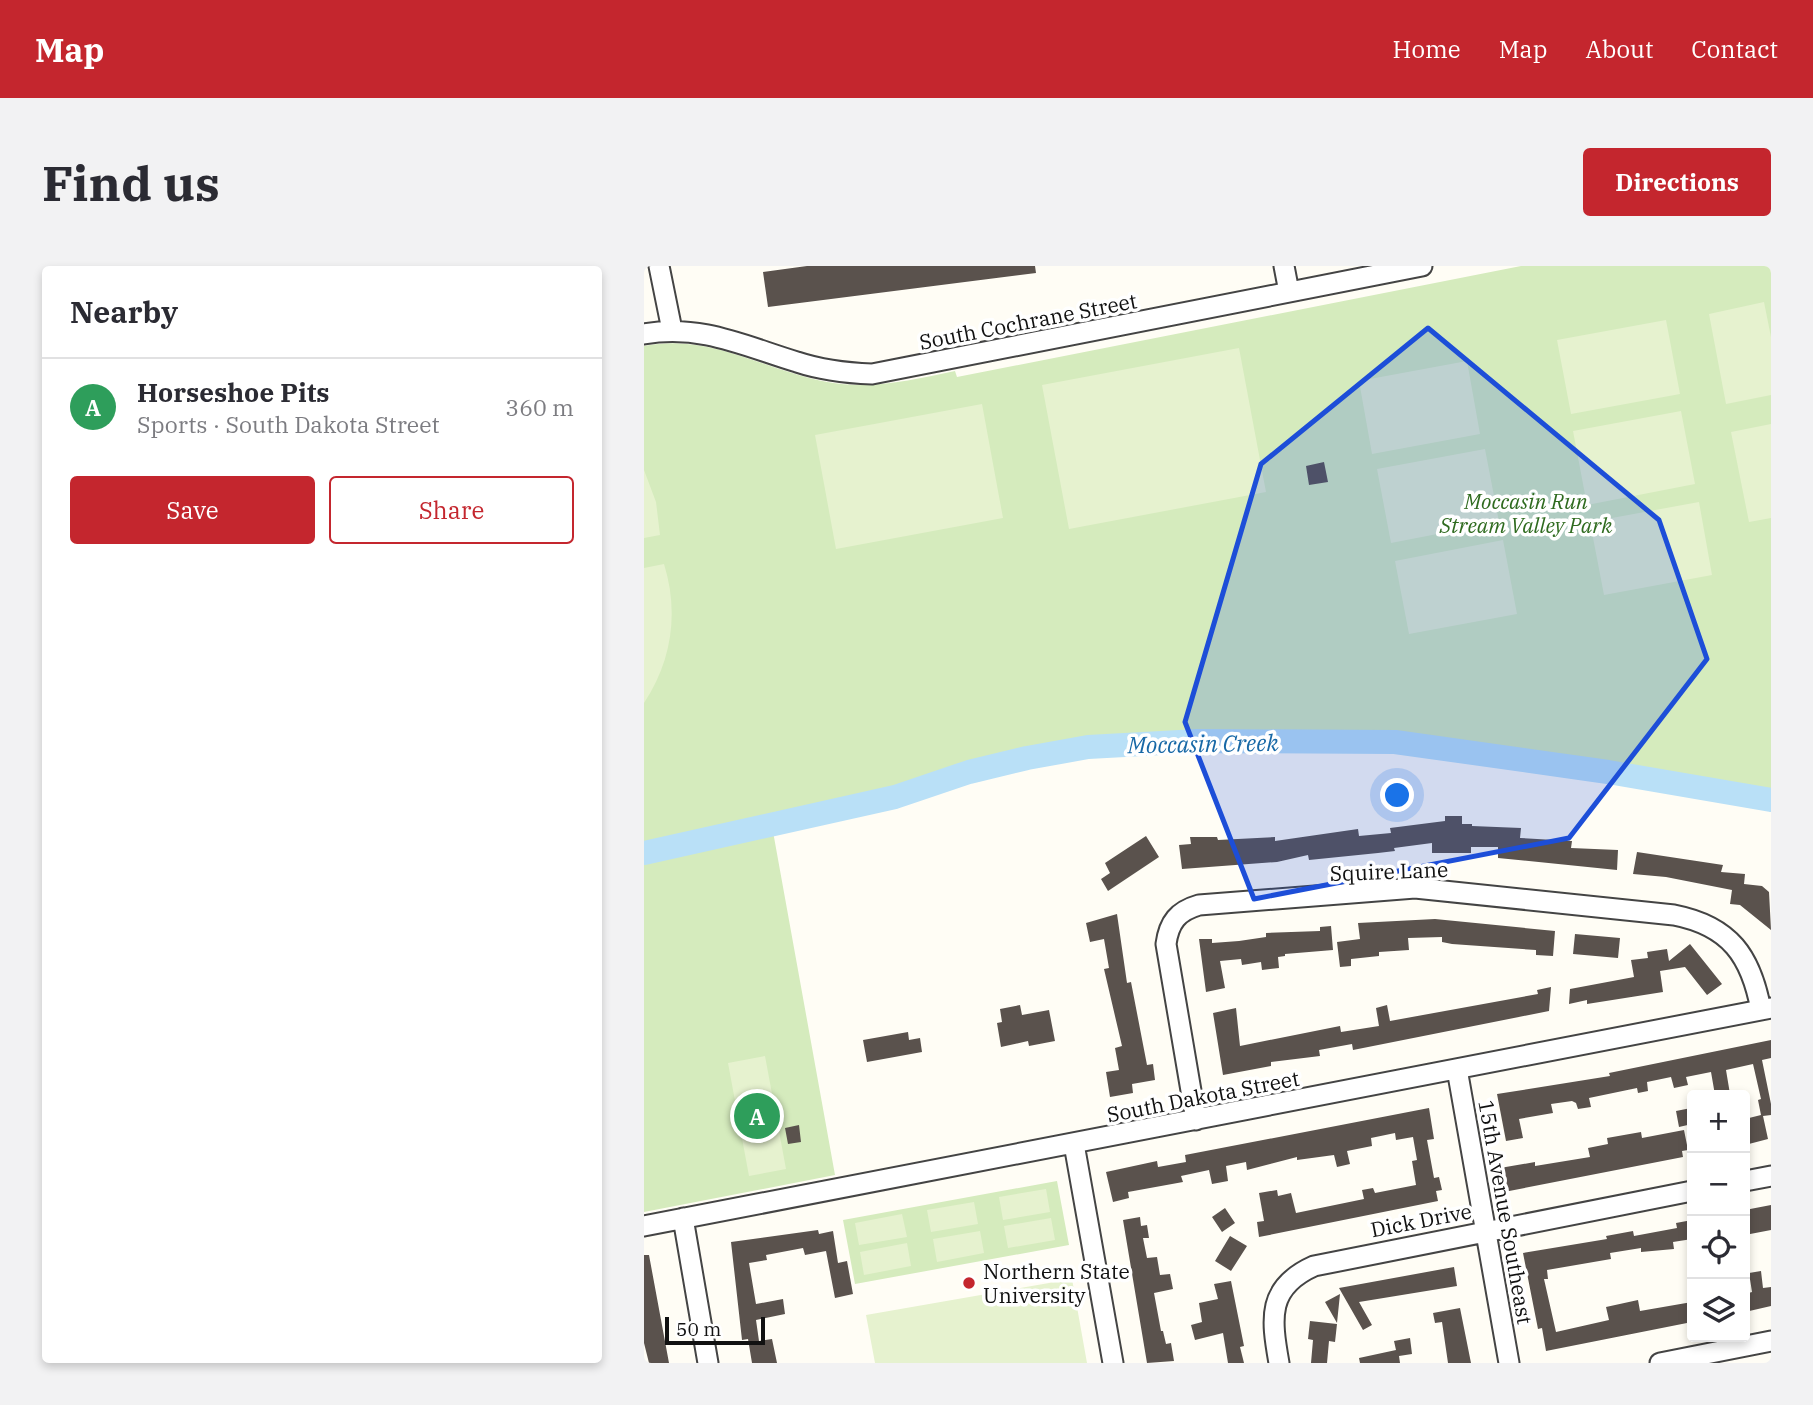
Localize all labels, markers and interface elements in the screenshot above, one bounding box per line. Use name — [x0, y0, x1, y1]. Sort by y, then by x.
text: Map — [35, 28, 104, 71]
text: Home — [1393, 33, 1461, 65]
text: Map — [1499, 33, 1547, 65]
text: About — [1585, 33, 1653, 65]
text: Contact — [1691, 33, 1778, 65]
button: Directions — [1583, 148, 1771, 216]
text: Find us — [42, 151, 220, 214]
street label: South Cochrane Street — [917, 286, 1139, 356]
text: Nearby — [70, 292, 178, 331]
text: Horseshoe Pits — [137, 375, 330, 409]
text: A — [85, 392, 101, 422]
text: 360 m — [505, 392, 574, 422]
text: Sports · South Dakota Street — [137, 409, 440, 439]
button: Save — [70, 476, 315, 544]
button: Share — [329, 476, 574, 544]
park label: Moccasin Run Stream Valley Park — [1439, 487, 1613, 539]
water label: Moccasin Creek — [1126, 727, 1280, 759]
your location — [1380, 778, 1414, 812]
street label: Squire Lane — [1329, 855, 1449, 887]
street label: South Dakota Street — [1104, 1064, 1302, 1128]
pin: A — [734, 1090, 780, 1142]
map controls — [1687, 1090, 1750, 1342]
button: + — [1687, 1090, 1750, 1153]
street label: 15th Avenue Southeast — [1472, 1098, 1540, 1326]
button: − — [1687, 1153, 1750, 1216]
street label: Dick Drive — [1368, 1196, 1474, 1244]
button: locate — [1687, 1216, 1750, 1279]
place label: Northern State University — [983, 1257, 1130, 1309]
marker: Northern State University — [961, 1275, 977, 1291]
button: layers — [1687, 1279, 1750, 1342]
scale bar — [665, 1314, 765, 1346]
text: 50 m — [676, 1317, 721, 1341]

